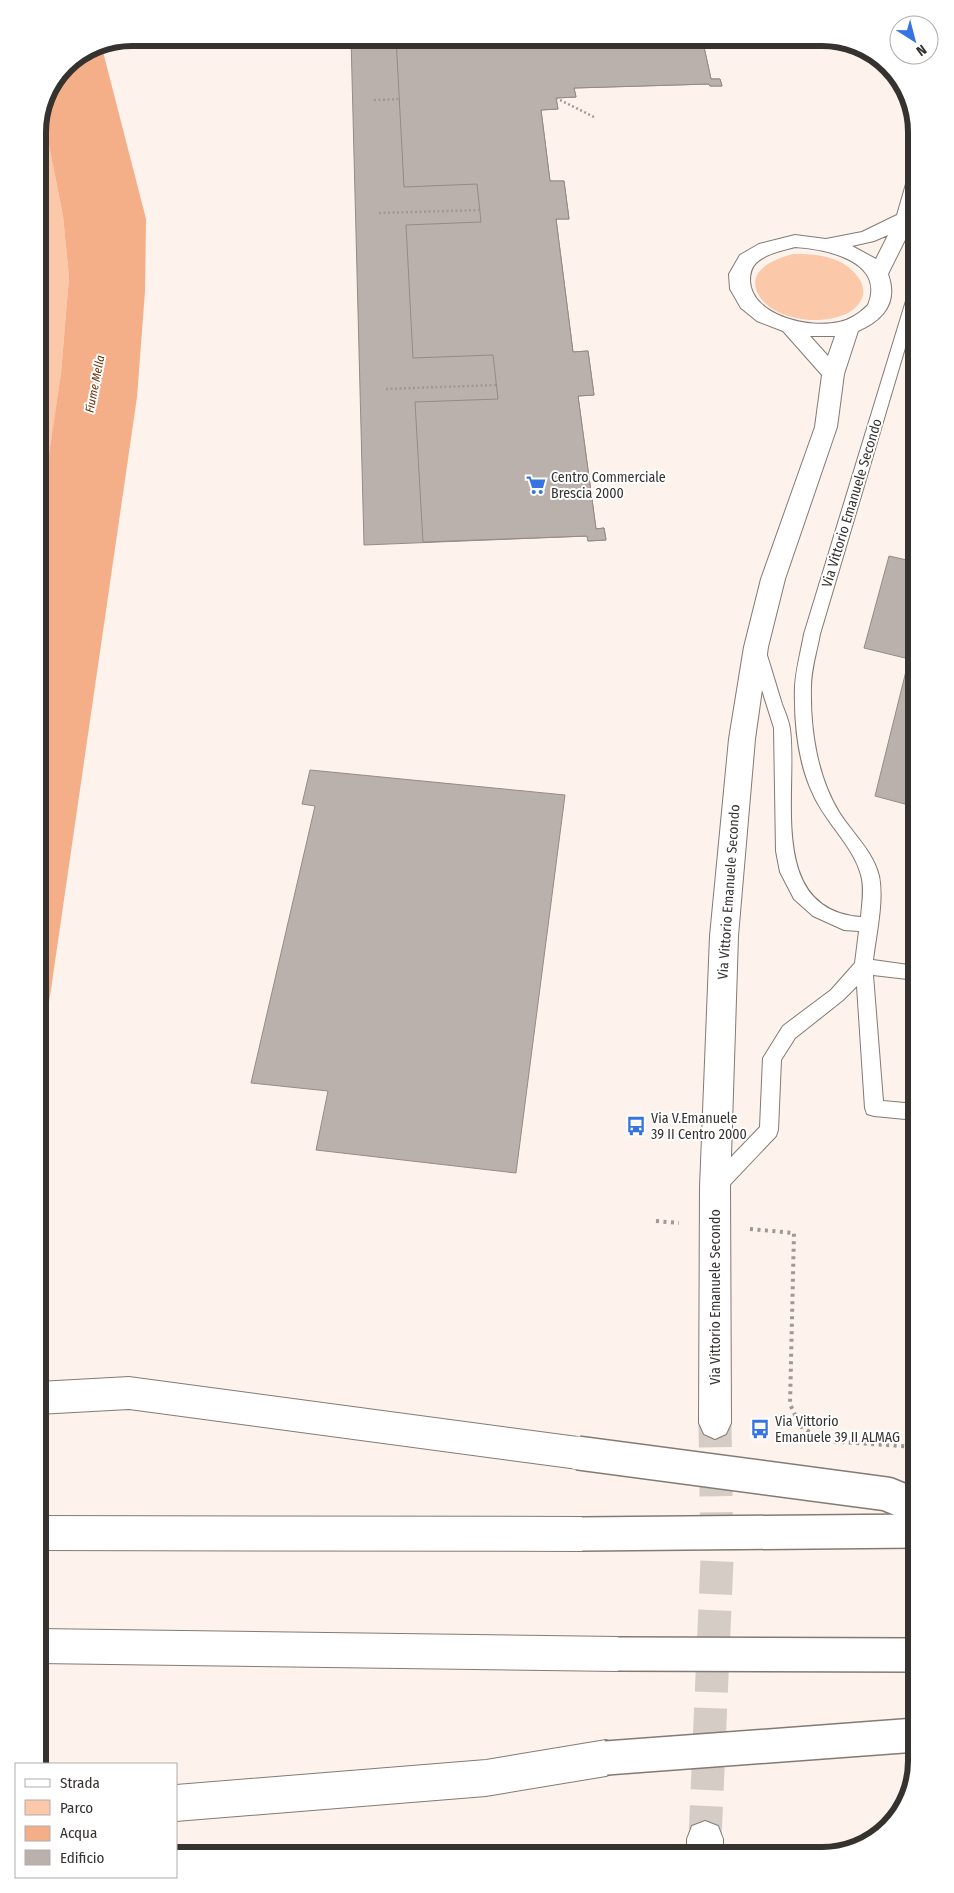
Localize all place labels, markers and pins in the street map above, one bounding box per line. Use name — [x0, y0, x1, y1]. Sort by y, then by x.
place label: Centro Commerciale Brescia 2000 — [551, 469, 666, 502]
supermarket icon: Centro Commerciale Brescia 2000 — [525, 474, 547, 496]
place label: Via V.Emanuele 39 II Centro 2000 — [651, 1110, 747, 1143]
bus stop icon: Via V.Emanuele 39 II Centro 2000 — [625, 1115, 647, 1137]
place label: Via Vittorio Emanuele 39 II ALMAG — [775, 1413, 900, 1446]
bus stop icon: Via Vittorio Emanuele 39 II ALMAG — [749, 1418, 771, 1440]

